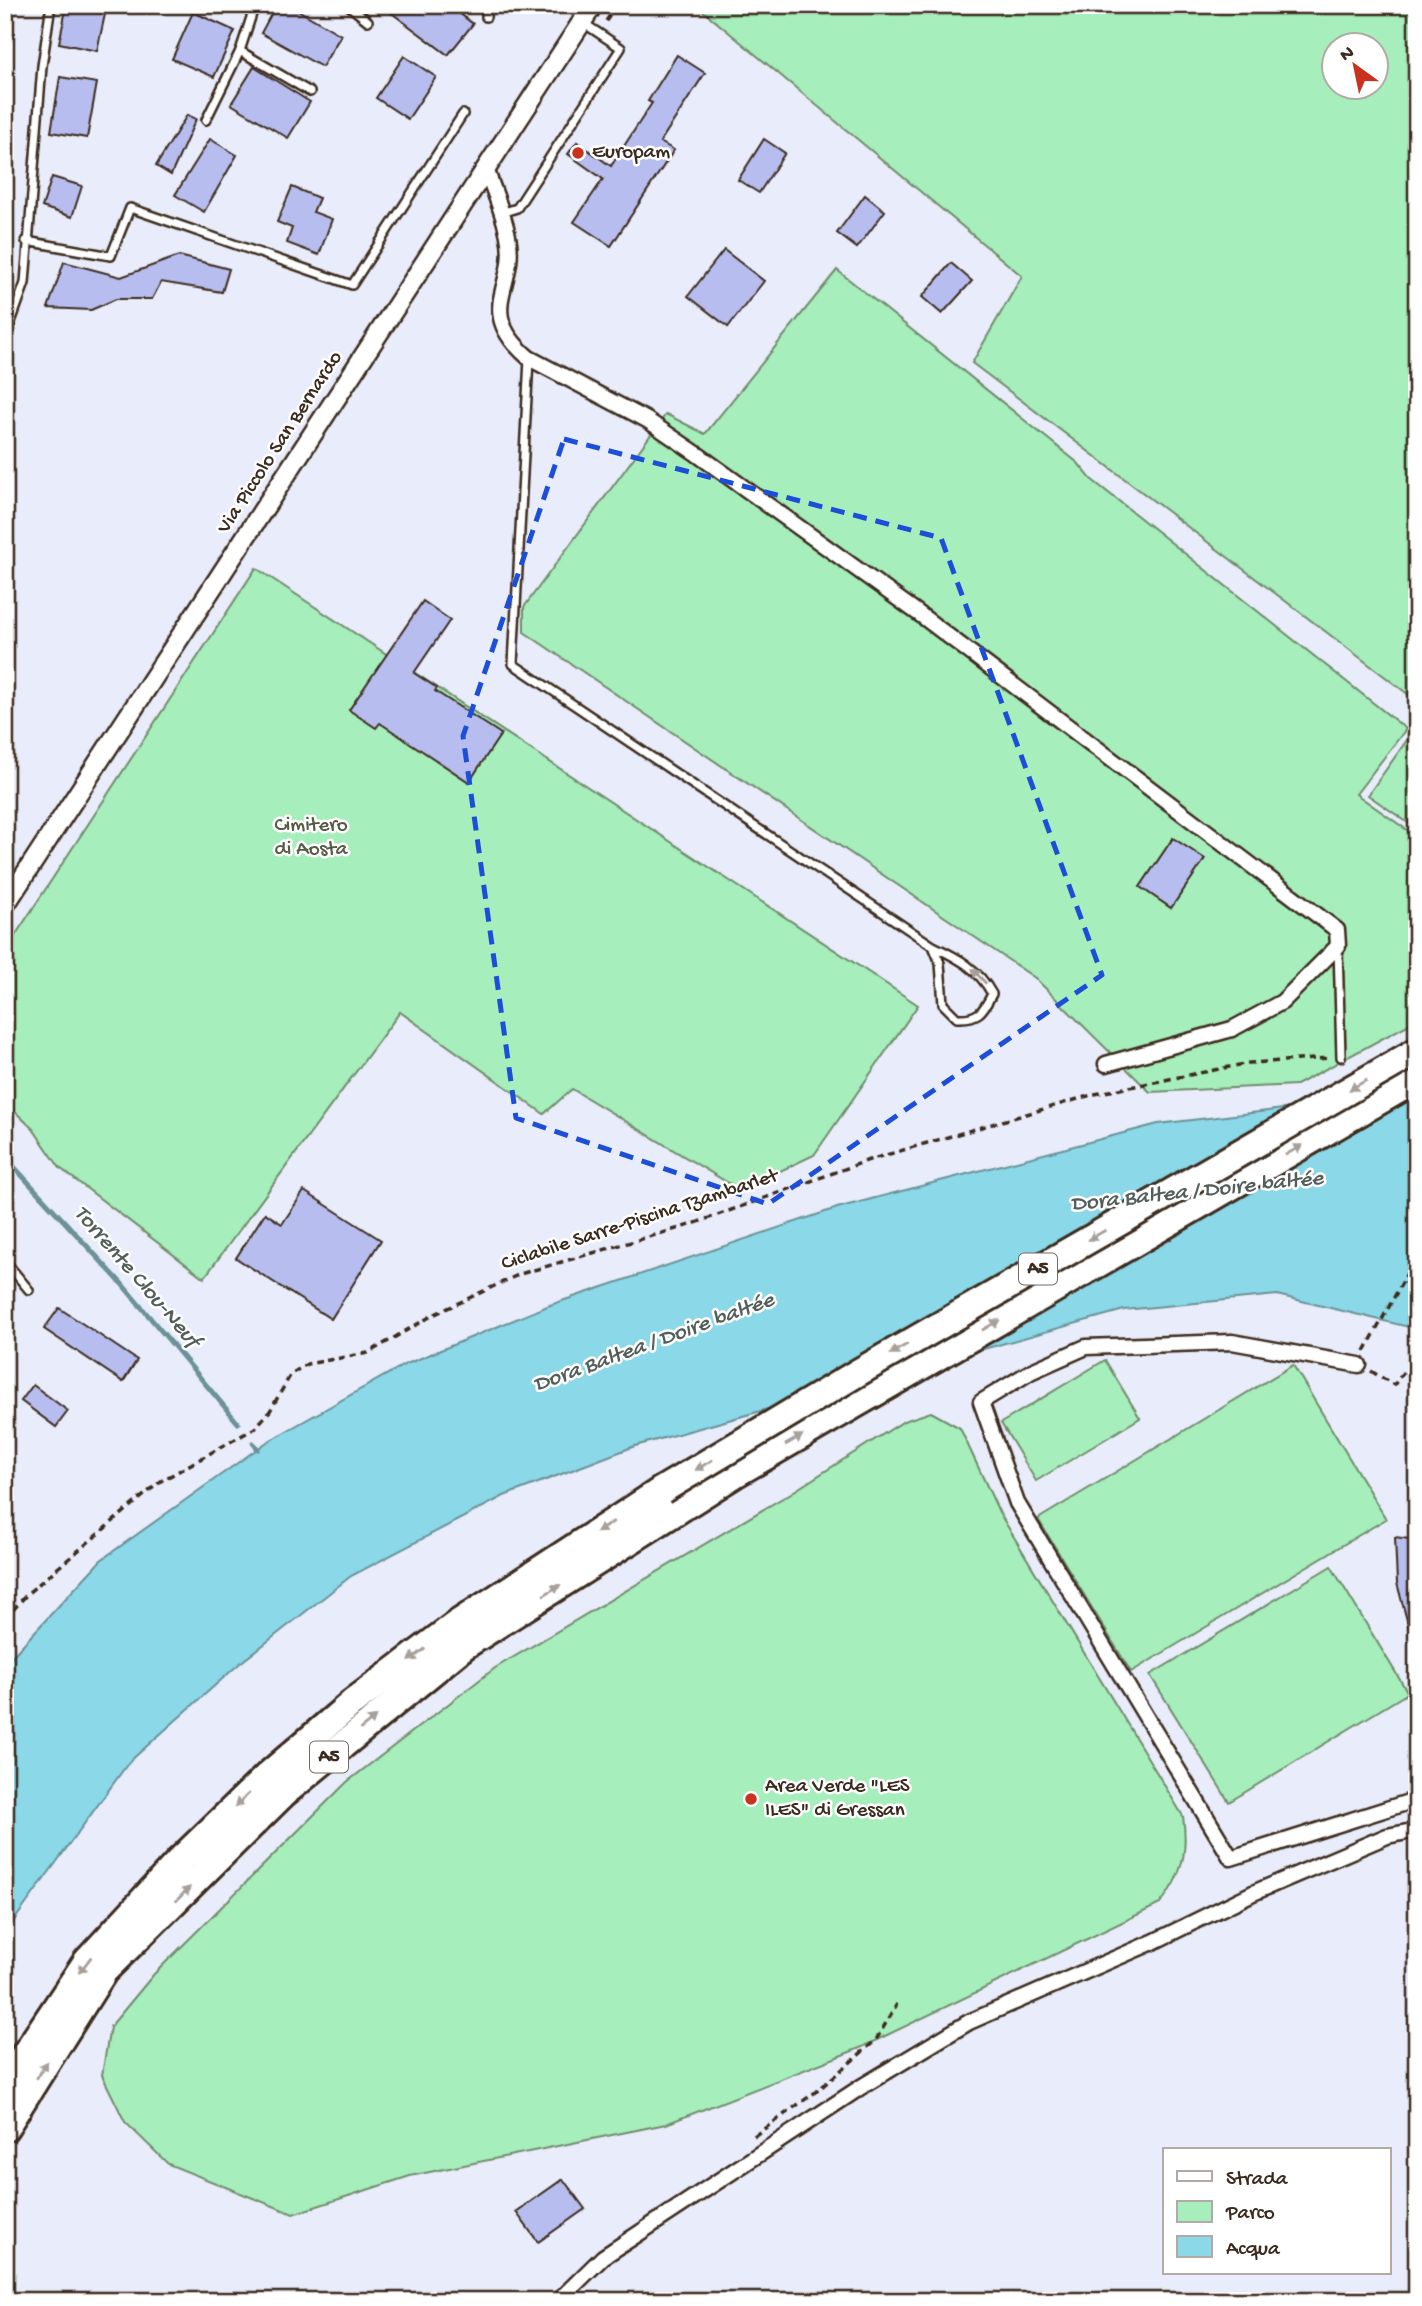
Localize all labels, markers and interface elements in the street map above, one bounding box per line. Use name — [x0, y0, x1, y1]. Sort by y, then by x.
north arrow — [1320, 32, 1390, 102]
text: N — [1336, 42, 1359, 68]
place label: Europam — [592, 141, 670, 166]
marker: Europam — [570, 145, 586, 161]
street label: Via Piccolo San Bernardo — [212, 347, 349, 540]
park label: Cimitero di Aosta — [274, 814, 349, 863]
one-way arrow — [971, 967, 987, 985]
one-way arrow — [1348, 1079, 1367, 1092]
one-way arrow — [1284, 1144, 1303, 1156]
street label: Ciclabile Sarre-Piscina Tzambarlet — [499, 1164, 784, 1278]
water label: Dora Baltea / Doire baltée — [1069, 1165, 1326, 1219]
water label: Torrente Clou-Neuf — [67, 1201, 207, 1356]
one-way arrow — [1087, 1229, 1106, 1242]
road number: A5 — [1019, 1254, 1057, 1284]
water label: Dora Baltea / Doire baltée — [530, 1287, 779, 1399]
one-way arrow — [981, 1319, 1000, 1332]
one-way arrow — [890, 1343, 909, 1355]
one-way arrow — [785, 1434, 804, 1446]
one-way arrow — [694, 1459, 713, 1471]
one-way arrow — [595, 1521, 615, 1534]
one-way arrow — [543, 1584, 562, 1597]
one-way arrow — [408, 1647, 426, 1662]
one-way arrow — [359, 1716, 377, 1731]
road number: A5 — [310, 1742, 348, 1772]
place label: Area Verde "LES ILES" di Gressan — [765, 1775, 910, 1824]
one-way arrow — [234, 1791, 251, 1807]
marker: Area Verde "LES ILES" di Gressan — [743, 1791, 759, 1807]
one-way arrow — [174, 1886, 191, 1902]
one-way arrow — [78, 1955, 92, 1974]
one-way arrow — [35, 2061, 48, 2080]
legend — [1163, 2148, 1390, 2274]
text: Strada — [1226, 2168, 1289, 2193]
text: Parco — [1225, 2202, 1275, 2227]
text: Acqua — [1226, 2238, 1281, 2263]

